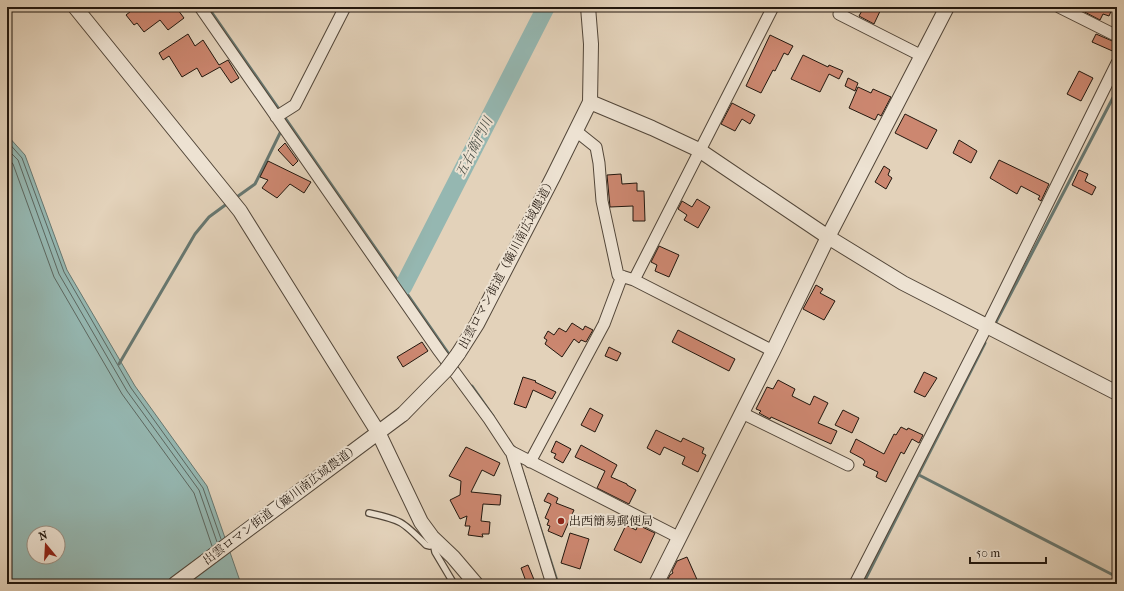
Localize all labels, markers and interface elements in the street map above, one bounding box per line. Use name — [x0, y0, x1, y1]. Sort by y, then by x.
water label: 五右衛門川 — [453, 113, 496, 179]
street label: 出雲ロマン街道（簸川南広域農道） — [456, 175, 558, 351]
street label: 出雲ロマン街道（簸川南広域農道） — [200, 441, 362, 567]
place label: 出西簡易郵便局 — [569, 514, 653, 528]
marker: 出西簡易郵便局 — [556, 516, 566, 526]
north arrow — [26, 525, 66, 565]
text: N — [37, 528, 50, 543]
scale bar — [970, 539, 1046, 565]
text: 50 m — [976, 546, 1000, 560]

